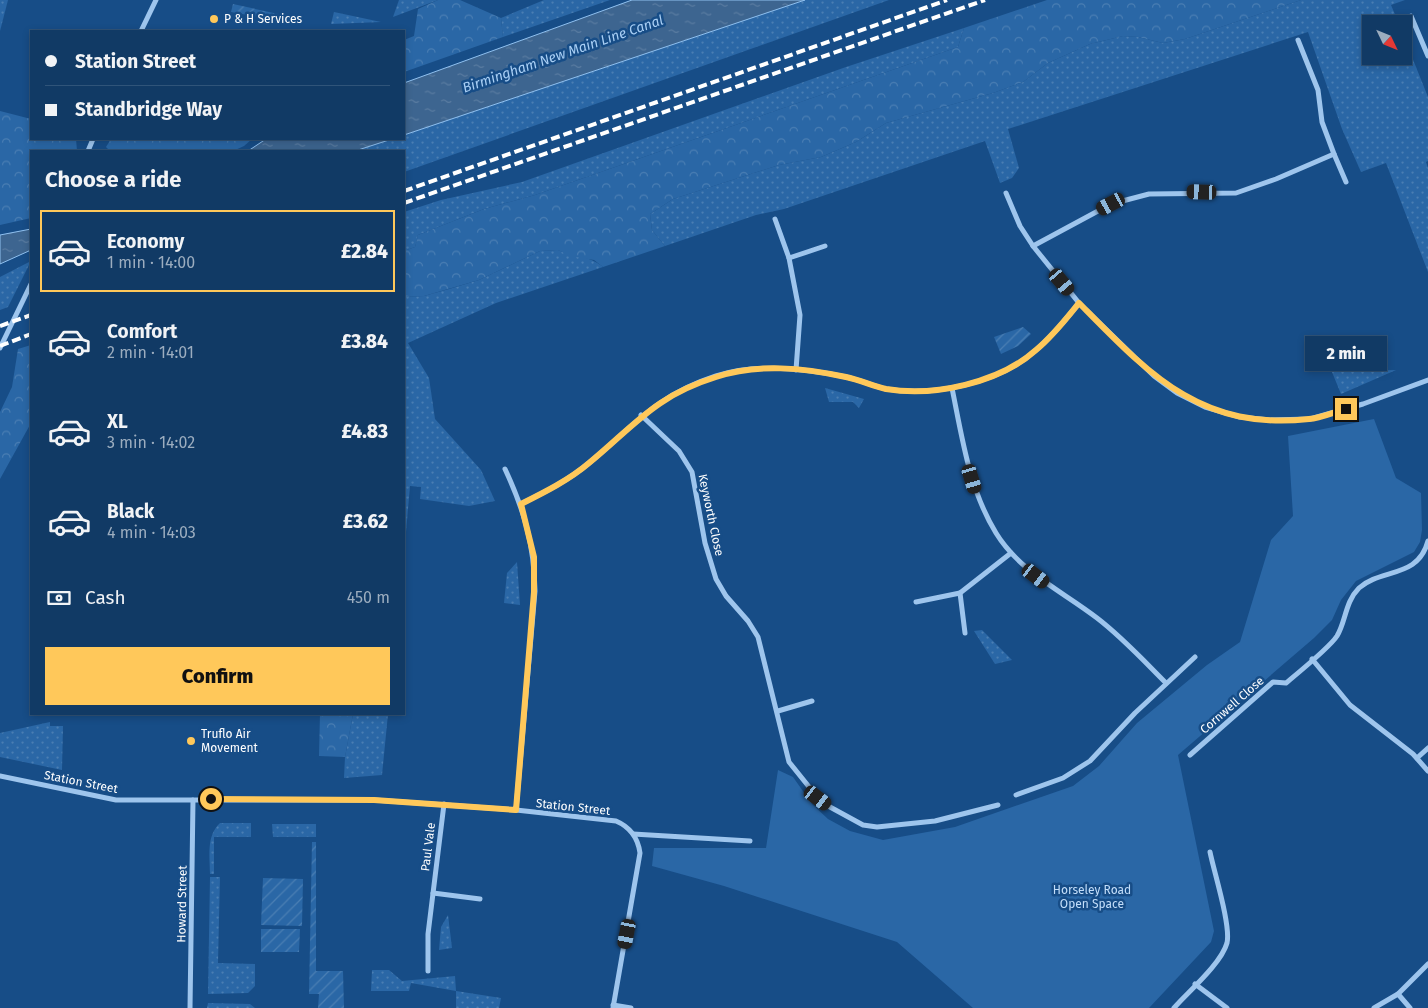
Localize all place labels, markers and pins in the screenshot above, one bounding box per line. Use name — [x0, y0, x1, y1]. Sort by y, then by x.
place label: P & H Services — [224, 12, 302, 26]
marker: P & H Services — [208, 13, 220, 25]
place label: Truflo Air Movement — [201, 727, 259, 755]
marker: Truflo Air Movement — [185, 735, 197, 747]

